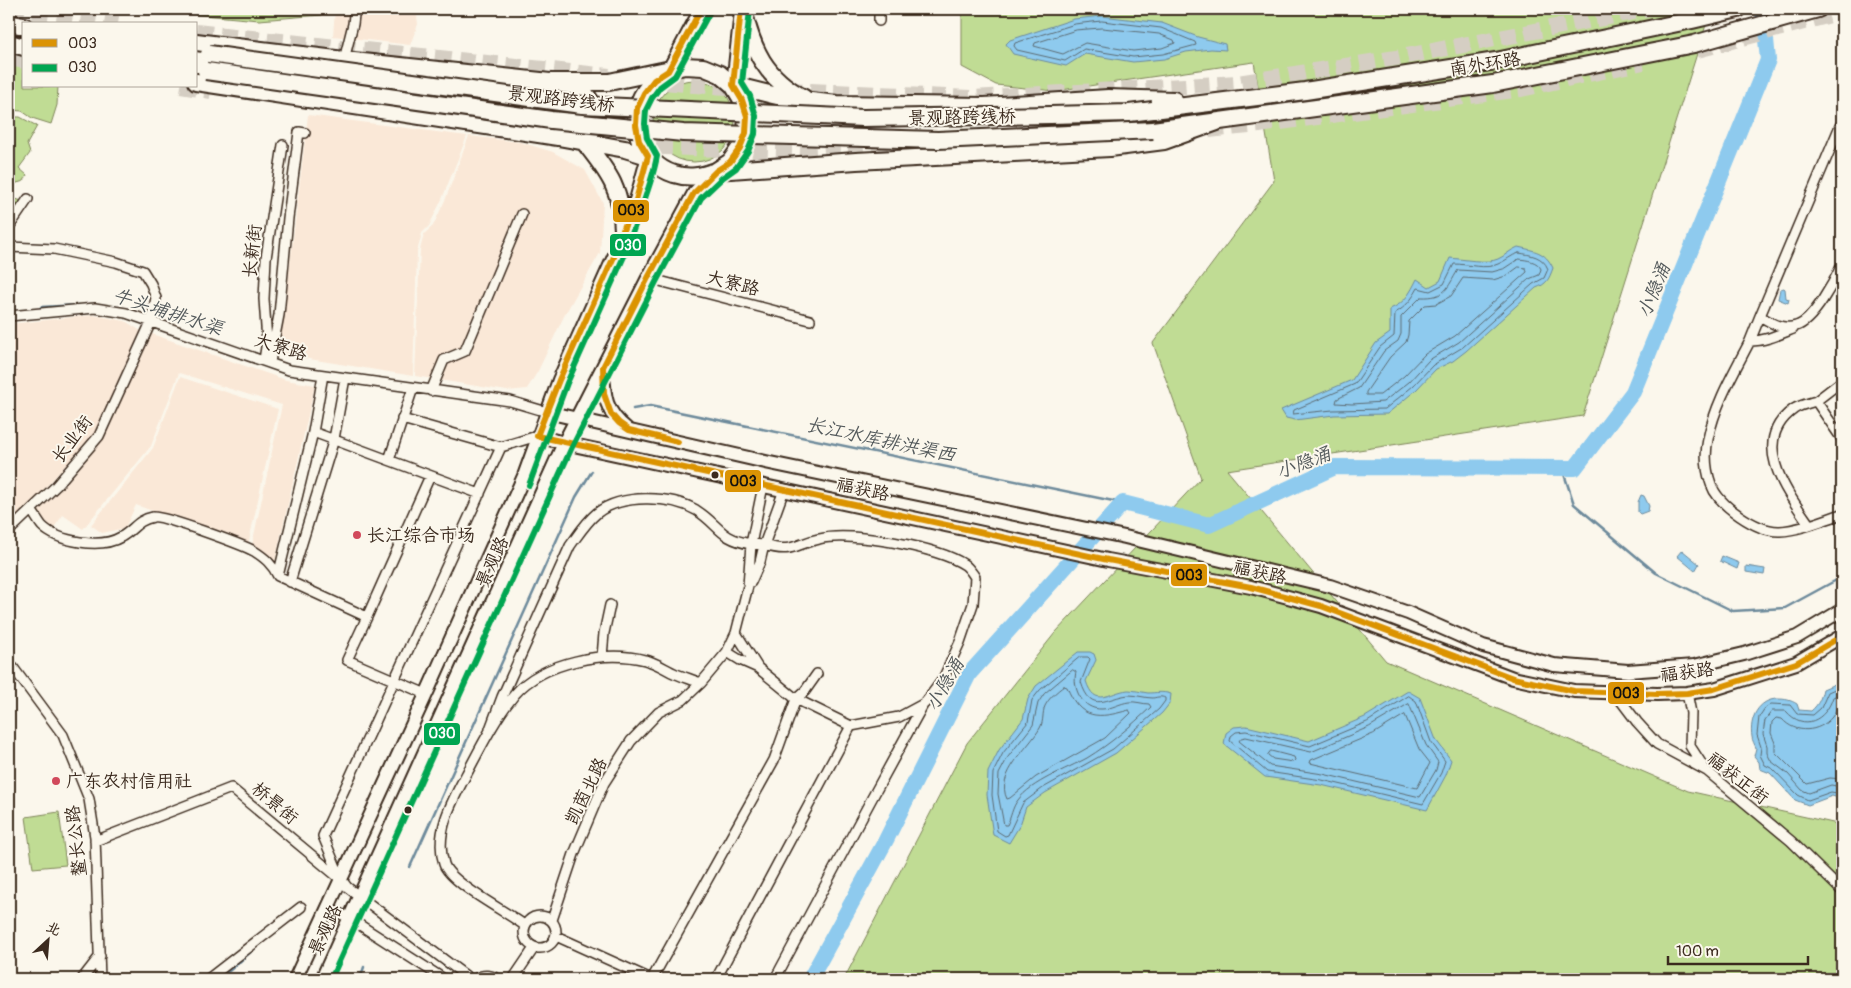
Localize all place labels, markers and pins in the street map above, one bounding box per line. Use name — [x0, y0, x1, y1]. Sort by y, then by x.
unlabelled marker — [710, 470, 720, 480]
place label: 长江综合市场 — [367, 524, 475, 547]
marker: 长江综合市场 — [351, 529, 363, 541]
place label: 广东农村信用社 — [66, 770, 192, 793]
marker: 广东农村信用社 — [50, 775, 62, 787]
unlabelled marker — [403, 805, 413, 815]

